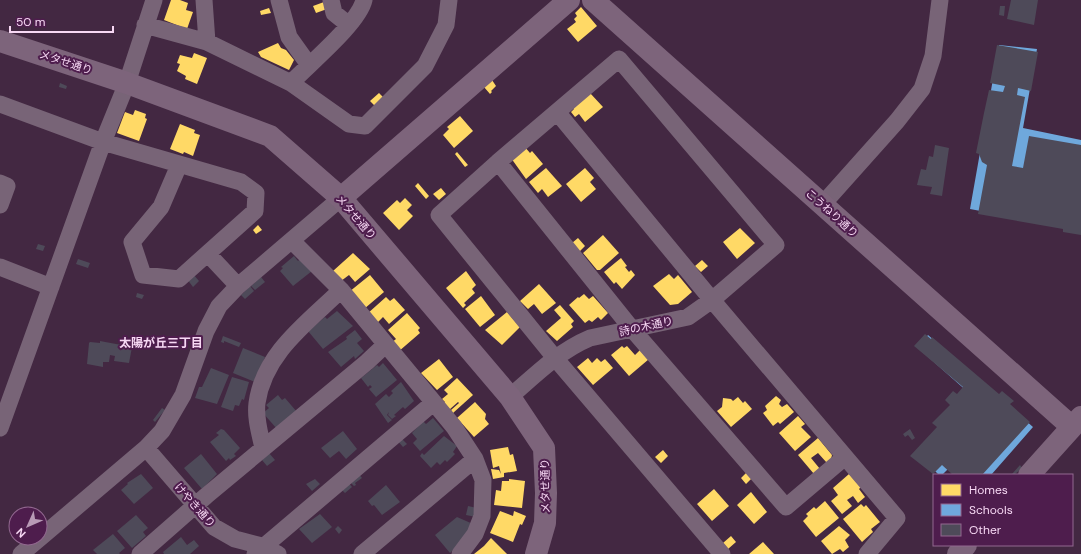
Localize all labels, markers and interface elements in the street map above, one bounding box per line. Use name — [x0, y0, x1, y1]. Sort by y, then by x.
scale bar — [10, 8, 113, 34]
text: 50 m — [16, 14, 45, 30]
street label: メタせ通り — [38, 47, 94, 77]
street label: こうねり通り — [803, 186, 861, 240]
street label: メタせ通り — [333, 192, 379, 242]
street label: 詩の木通り — [618, 313, 674, 339]
district label: 太陽が丘三丁目 — [119, 335, 203, 351]
street label: メタせ通り — [538, 458, 552, 514]
legend — [933, 474, 1073, 546]
street label: けやき通り — [171, 480, 219, 530]
text: Homes — [969, 482, 1008, 498]
text: Schools — [969, 502, 1013, 518]
north arrow — [8, 506, 48, 546]
text: Other — [969, 522, 1002, 538]
text: N — [13, 525, 29, 541]

